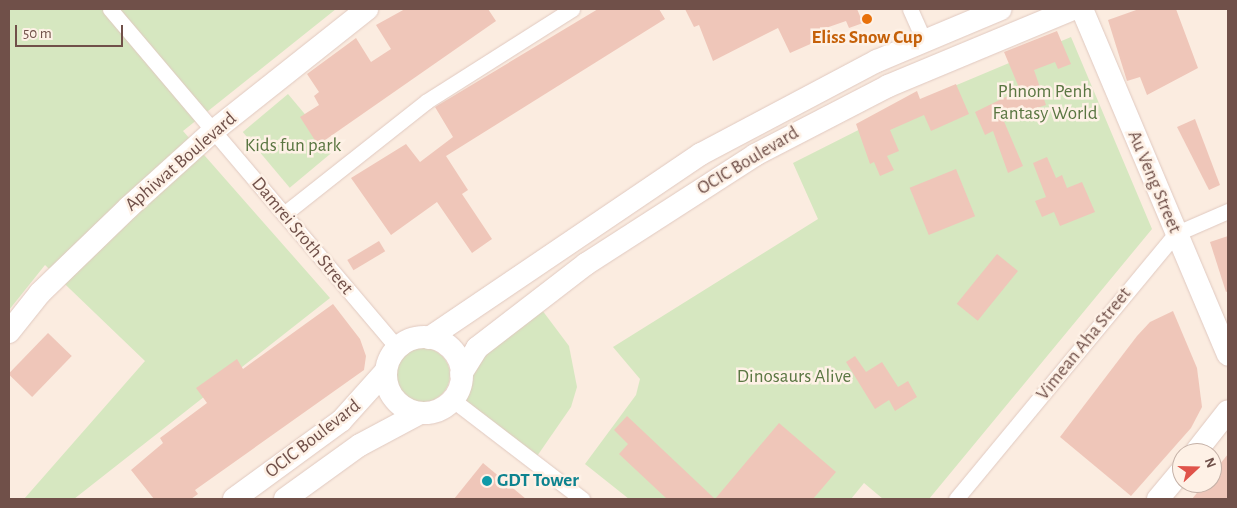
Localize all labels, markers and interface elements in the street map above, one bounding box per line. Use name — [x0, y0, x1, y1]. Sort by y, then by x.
marker: Eliss Snow Cup — [861, 13, 873, 25]
scale bar — [18, 15, 125, 47]
text: 50 m — [23, 26, 52, 41]
place label: Eliss Snow Cup — [811, 27, 923, 49]
park label: Phnom Penh Fantasy World — [992, 81, 1098, 125]
street label: Aphiwat Boulevard — [121, 107, 241, 217]
street label: OCIC Boulevard — [693, 122, 803, 200]
street label: Au Veng Street — [1122, 127, 1186, 237]
park label: Kids fun park — [245, 135, 341, 157]
street label: Damrei Sroth Street — [246, 173, 358, 299]
street label: Vimean Aha Street — [1032, 283, 1136, 405]
park label: Dinosaurs Alive — [737, 366, 851, 388]
street label: OCIC Boulevard — [261, 395, 365, 483]
north arrow — [1172, 443, 1222, 493]
text: N — [1202, 456, 1218, 470]
place label: GDT Tower — [497, 470, 579, 492]
marker: GDT Tower — [481, 475, 493, 487]

